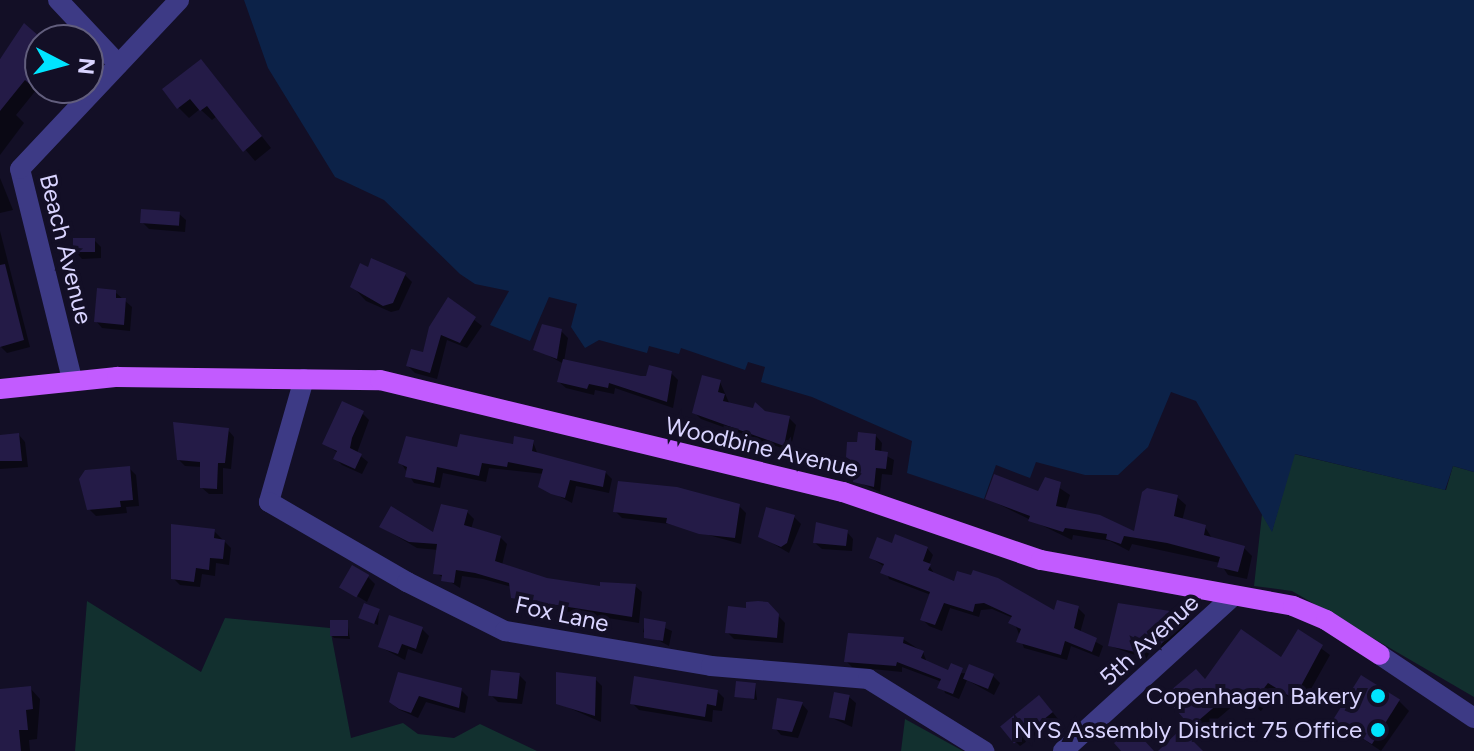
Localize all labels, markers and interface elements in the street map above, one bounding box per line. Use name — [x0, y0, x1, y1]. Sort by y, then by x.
north arrow — [24, 24, 104, 104]
text: N — [72, 56, 101, 76]
street label: Beach Avenue — [33, 171, 99, 327]
street label: Woodbine Avenue — [663, 411, 861, 483]
street label: 5th Avenue — [1094, 588, 1204, 692]
street label: Fox Lane — [512, 590, 612, 638]
place label: Copenhagen Bakery — [1146, 682, 1362, 710]
marker: Copenhagen Bakery — [1369, 687, 1387, 705]
place label: NYS Assembly District 75 Office — [1014, 716, 1362, 744]
marker: NYS Assembly District 75 Office — [1369, 721, 1387, 739]

